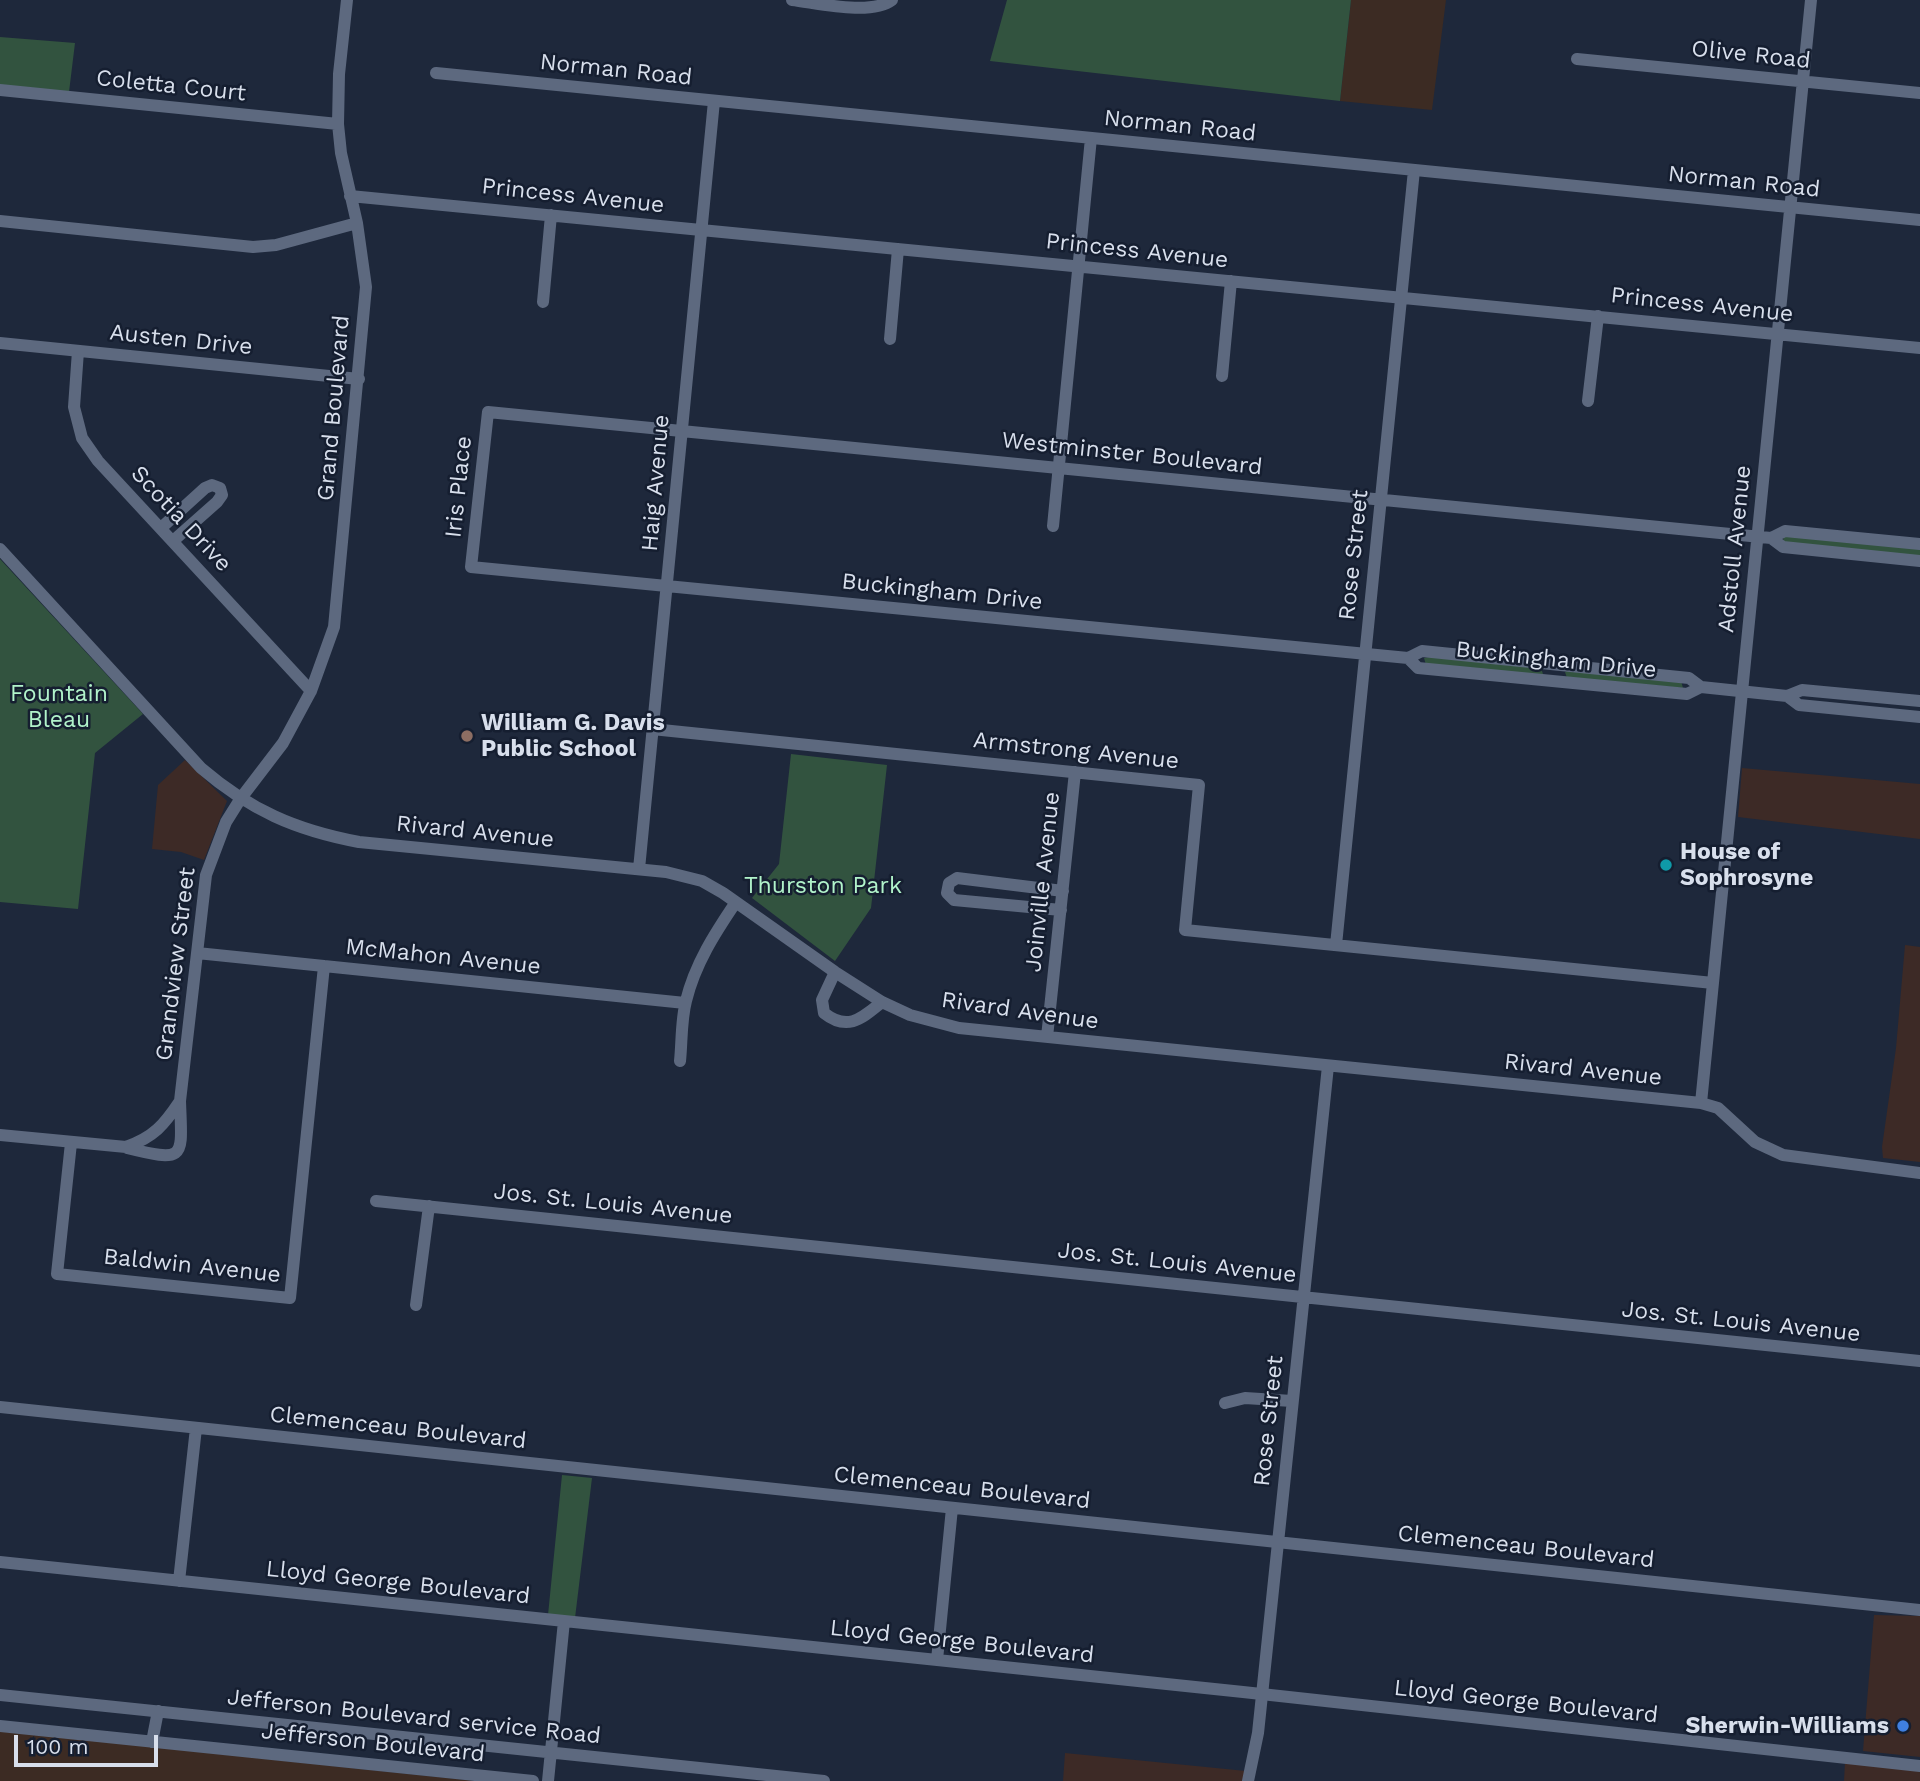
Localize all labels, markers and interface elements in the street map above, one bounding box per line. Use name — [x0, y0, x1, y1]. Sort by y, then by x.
street label: Olive Road — [1690, 35, 1812, 75]
street label: Norman Road — [538, 48, 694, 92]
street label: Coletta Court — [95, 64, 247, 108]
street label: Norman Road — [1102, 104, 1258, 148]
street label: Norman Road — [1666, 160, 1822, 204]
street label: Princess Avenue — [480, 173, 666, 219]
street label: Princess Avenue — [1044, 228, 1230, 274]
street label: Princess Avenue — [1609, 282, 1795, 328]
street label: Grand Boulevard — [312, 314, 356, 502]
street label: Austen Drive — [108, 319, 254, 361]
street label: Haig Avenue — [636, 413, 676, 553]
street label: Westminster Boulevard — [1000, 427, 1264, 481]
street label: Iris Place — [440, 435, 478, 539]
street label: Scotia Drive — [125, 460, 237, 578]
street label: Adstoll Avenue — [1712, 464, 1758, 634]
street label: Rose Street — [1333, 488, 1375, 622]
street label: Buckingham Drive — [840, 568, 1044, 616]
street label: Buckingham Drive — [1454, 636, 1658, 684]
park label: Fountain Bleau — [10, 680, 108, 734]
place label: William G. Davis Public School — [481, 709, 665, 763]
street label: Armstrong Avenue — [972, 726, 1180, 776]
marker: William G. Davis Public School — [459, 728, 475, 744]
street label: Joinville Avenue — [1020, 790, 1066, 974]
street label: Rivard Avenue — [395, 810, 555, 854]
place label: House of Sophrosyne — [1680, 838, 1813, 892]
marker: House of Sophrosyne — [1658, 857, 1674, 873]
street label: Grandview Street — [150, 866, 202, 1062]
park label: Thurston Park — [744, 872, 902, 900]
street label: McMahon Avenue — [344, 933, 542, 981]
street label: Rivard Avenue — [940, 986, 1100, 1036]
street label: Rivard Avenue — [1503, 1048, 1663, 1092]
street label: Jos. St. Louis Avenue — [492, 1178, 734, 1230]
street label: Jos. St. Louis Avenue — [1056, 1237, 1298, 1289]
street label: Baldwin Avenue — [102, 1243, 282, 1289]
street label: Jos. St. Louis Avenue — [1620, 1296, 1862, 1348]
street label: Rose Street — [1248, 1354, 1290, 1488]
street label: Clemenceau Boulevard — [268, 1401, 528, 1455]
street label: Clemenceau Boulevard — [832, 1461, 1092, 1515]
street label: Clemenceau Boulevard — [1396, 1520, 1656, 1574]
street label: Lloyd George Boulevard — [265, 1555, 531, 1611]
street label: Lloyd George Boulevard — [829, 1614, 1095, 1670]
street label: Lloyd George Boulevard — [1393, 1674, 1659, 1730]
street label: Jefferson Boulevard service Road — [226, 1684, 602, 1750]
place label: Sherwin-Williams — [1685, 1712, 1889, 1740]
street label: Jefferson Boulevard — [260, 1718, 486, 1768]
marker: Sherwin-Williams — [1895, 1718, 1911, 1734]
scale bar — [18, 1722, 161, 1766]
text: 100 m — [27, 1734, 89, 1759]

